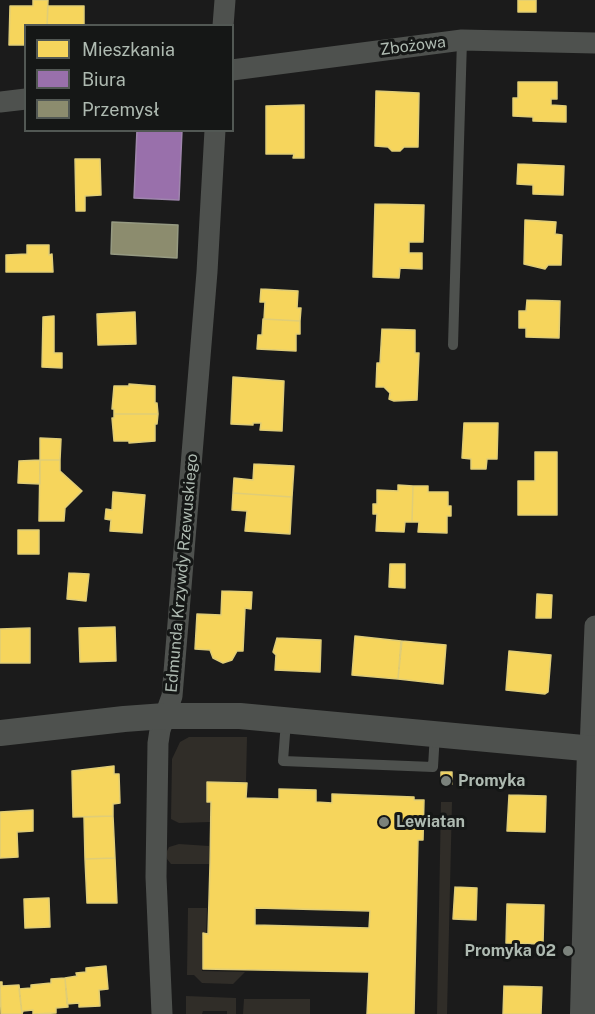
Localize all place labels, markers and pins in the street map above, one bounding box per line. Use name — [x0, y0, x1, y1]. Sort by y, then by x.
place label: Promyka — [458, 771, 525, 791]
marker: Promyka — [439, 774, 453, 788]
place label: Lewiatan — [396, 812, 465, 832]
marker: Lewiatan — [377, 815, 391, 829]
place label: Promyka 02 — [465, 941, 556, 961]
marker: Promyka 02 — [561, 944, 575, 958]

